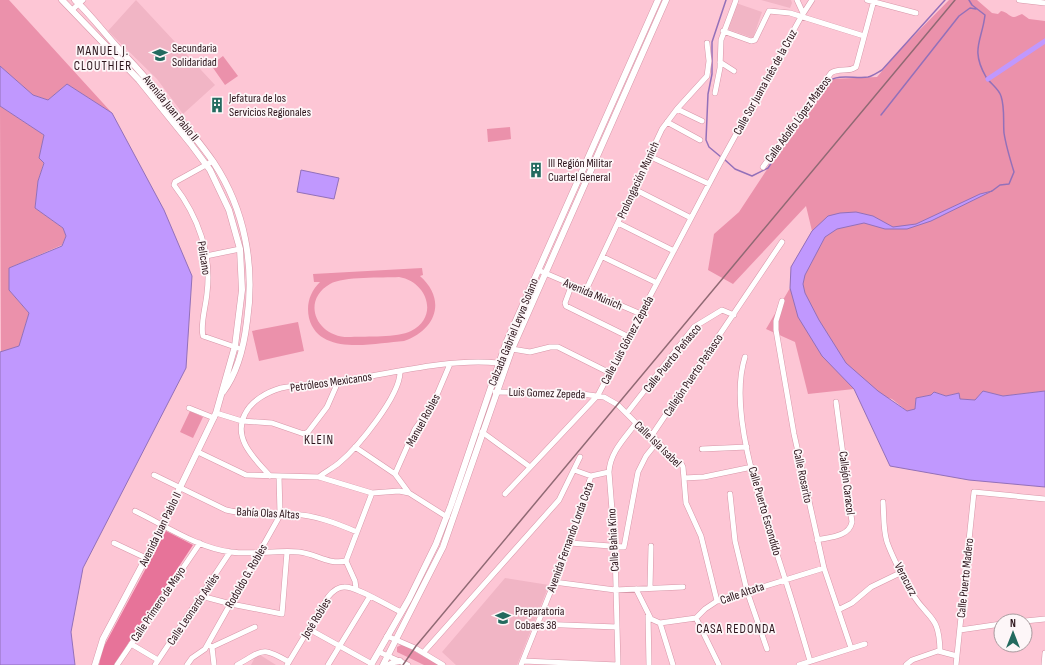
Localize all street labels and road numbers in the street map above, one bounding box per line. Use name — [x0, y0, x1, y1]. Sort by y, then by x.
street label: Calle Sor Juana Inés de la Cruz — [730, 26, 801, 138]
street label: Avenida Juan Pablo II — [139, 71, 202, 144]
street label: Calle Adolfo López Mateos — [762, 73, 835, 166]
street label: Prolongación Munich — [614, 139, 663, 221]
street label: Pelicano — [193, 240, 214, 276]
street label: Avenida Múnich — [560, 275, 625, 314]
street label: Calzada Gabriel Leyva Solano — [485, 276, 542, 388]
street label: Calle Luis Gómez Zepeda — [598, 293, 657, 387]
street label: Calle Puerto Peñasco — [640, 321, 705, 396]
street label: Callejón Puerto Peñasco — [660, 331, 727, 419]
street label: Petróleos Mexicanos — [289, 369, 373, 396]
street label: Luis Gomez Zepeda — [508, 385, 586, 402]
street label: Manuel Robles — [403, 391, 444, 449]
street label: Calle Isla Isabel — [631, 418, 685, 471]
street label: Calle Rosarito — [789, 448, 816, 505]
street label: Callejón Caracol — [835, 450, 858, 516]
street label: Calle Puerto Escondido — [745, 465, 784, 557]
street label: Avenida Fernando Lorda Cota — [543, 480, 597, 595]
street label: Avenida Juan Pablo II — [136, 490, 185, 570]
street label: Bahía Olas Altas — [236, 504, 300, 523]
street label: Calle Bahía Kino — [604, 508, 623, 572]
street label: Calle Puerto Madero — [954, 537, 977, 619]
street label: Rodoldo G. Robles — [222, 542, 271, 611]
street label: Veracurz — [891, 560, 921, 599]
street label: Calle Primero de Mayo — [128, 564, 189, 645]
street label: Calle Leonardo Avilés — [164, 570, 223, 648]
street label: Calle Altata — [718, 579, 766, 608]
street label: José Robles — [298, 595, 335, 642]

